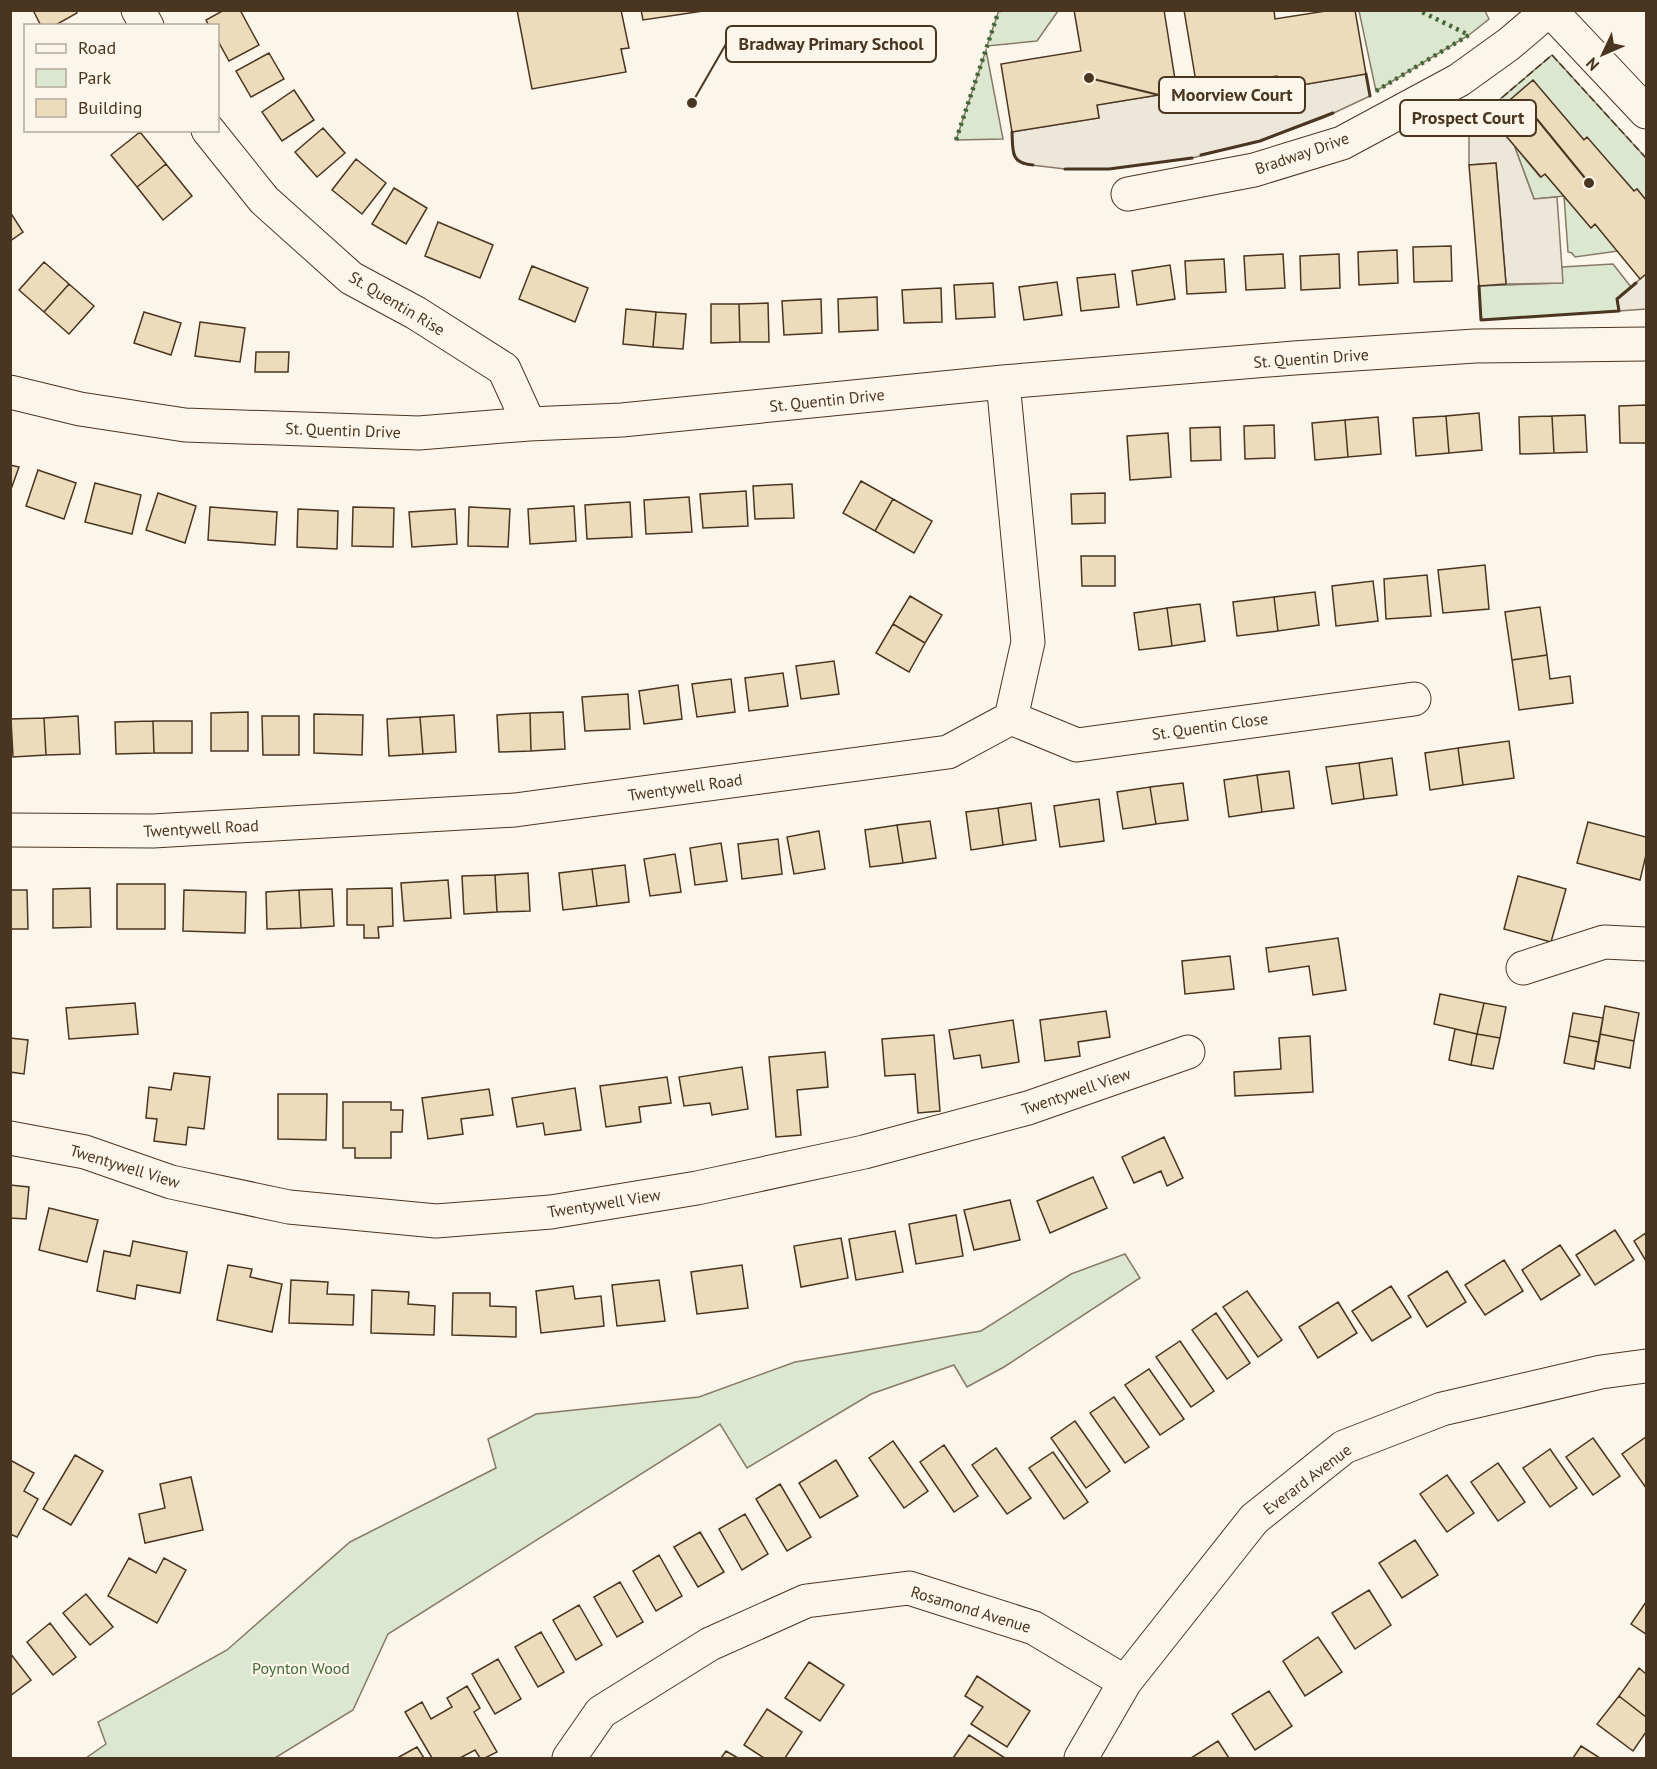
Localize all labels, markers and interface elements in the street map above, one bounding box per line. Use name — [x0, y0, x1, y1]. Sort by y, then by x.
legend — [24, 24, 219, 132]
north arrow — [1573, 24, 1633, 84]
callout: Bradway Primary School — [726, 26, 936, 62]
text: Bradway Primary School — [739, 32, 924, 55]
text: Road — [78, 36, 116, 59]
text: N — [1581, 54, 1603, 75]
text: Park — [78, 66, 111, 89]
callout: Moorview Court — [1159, 77, 1305, 113]
text: Moorview Court — [1171, 83, 1293, 106]
text: Building — [78, 96, 142, 119]
callout: Prospect Court — [1400, 100, 1536, 136]
text: Prospect Court — [1412, 106, 1525, 129]
street label: Bradway Drive — [1252, 128, 1352, 178]
street label: St. Quentin Rise — [345, 266, 449, 340]
street label: St. Quentin Drive — [1253, 344, 1369, 372]
street label: St. Quentin Drive — [768, 384, 886, 416]
street label: St. Quentin Drive — [285, 418, 401, 442]
street label: St. Quentin Close — [1151, 708, 1269, 744]
street label: Twentywell Road — [626, 769, 744, 805]
street label: Twentywell Road — [143, 815, 259, 841]
street label: Twentywell View — [1019, 1063, 1133, 1119]
street label: Twentywell View — [67, 1140, 183, 1192]
street label: Twentywell View — [546, 1184, 662, 1222]
street label: Everard Avenue — [1259, 1439, 1355, 1519]
street label: Rosamond Avenue — [908, 1581, 1034, 1637]
park label: Poynton Wood — [252, 1658, 350, 1678]

